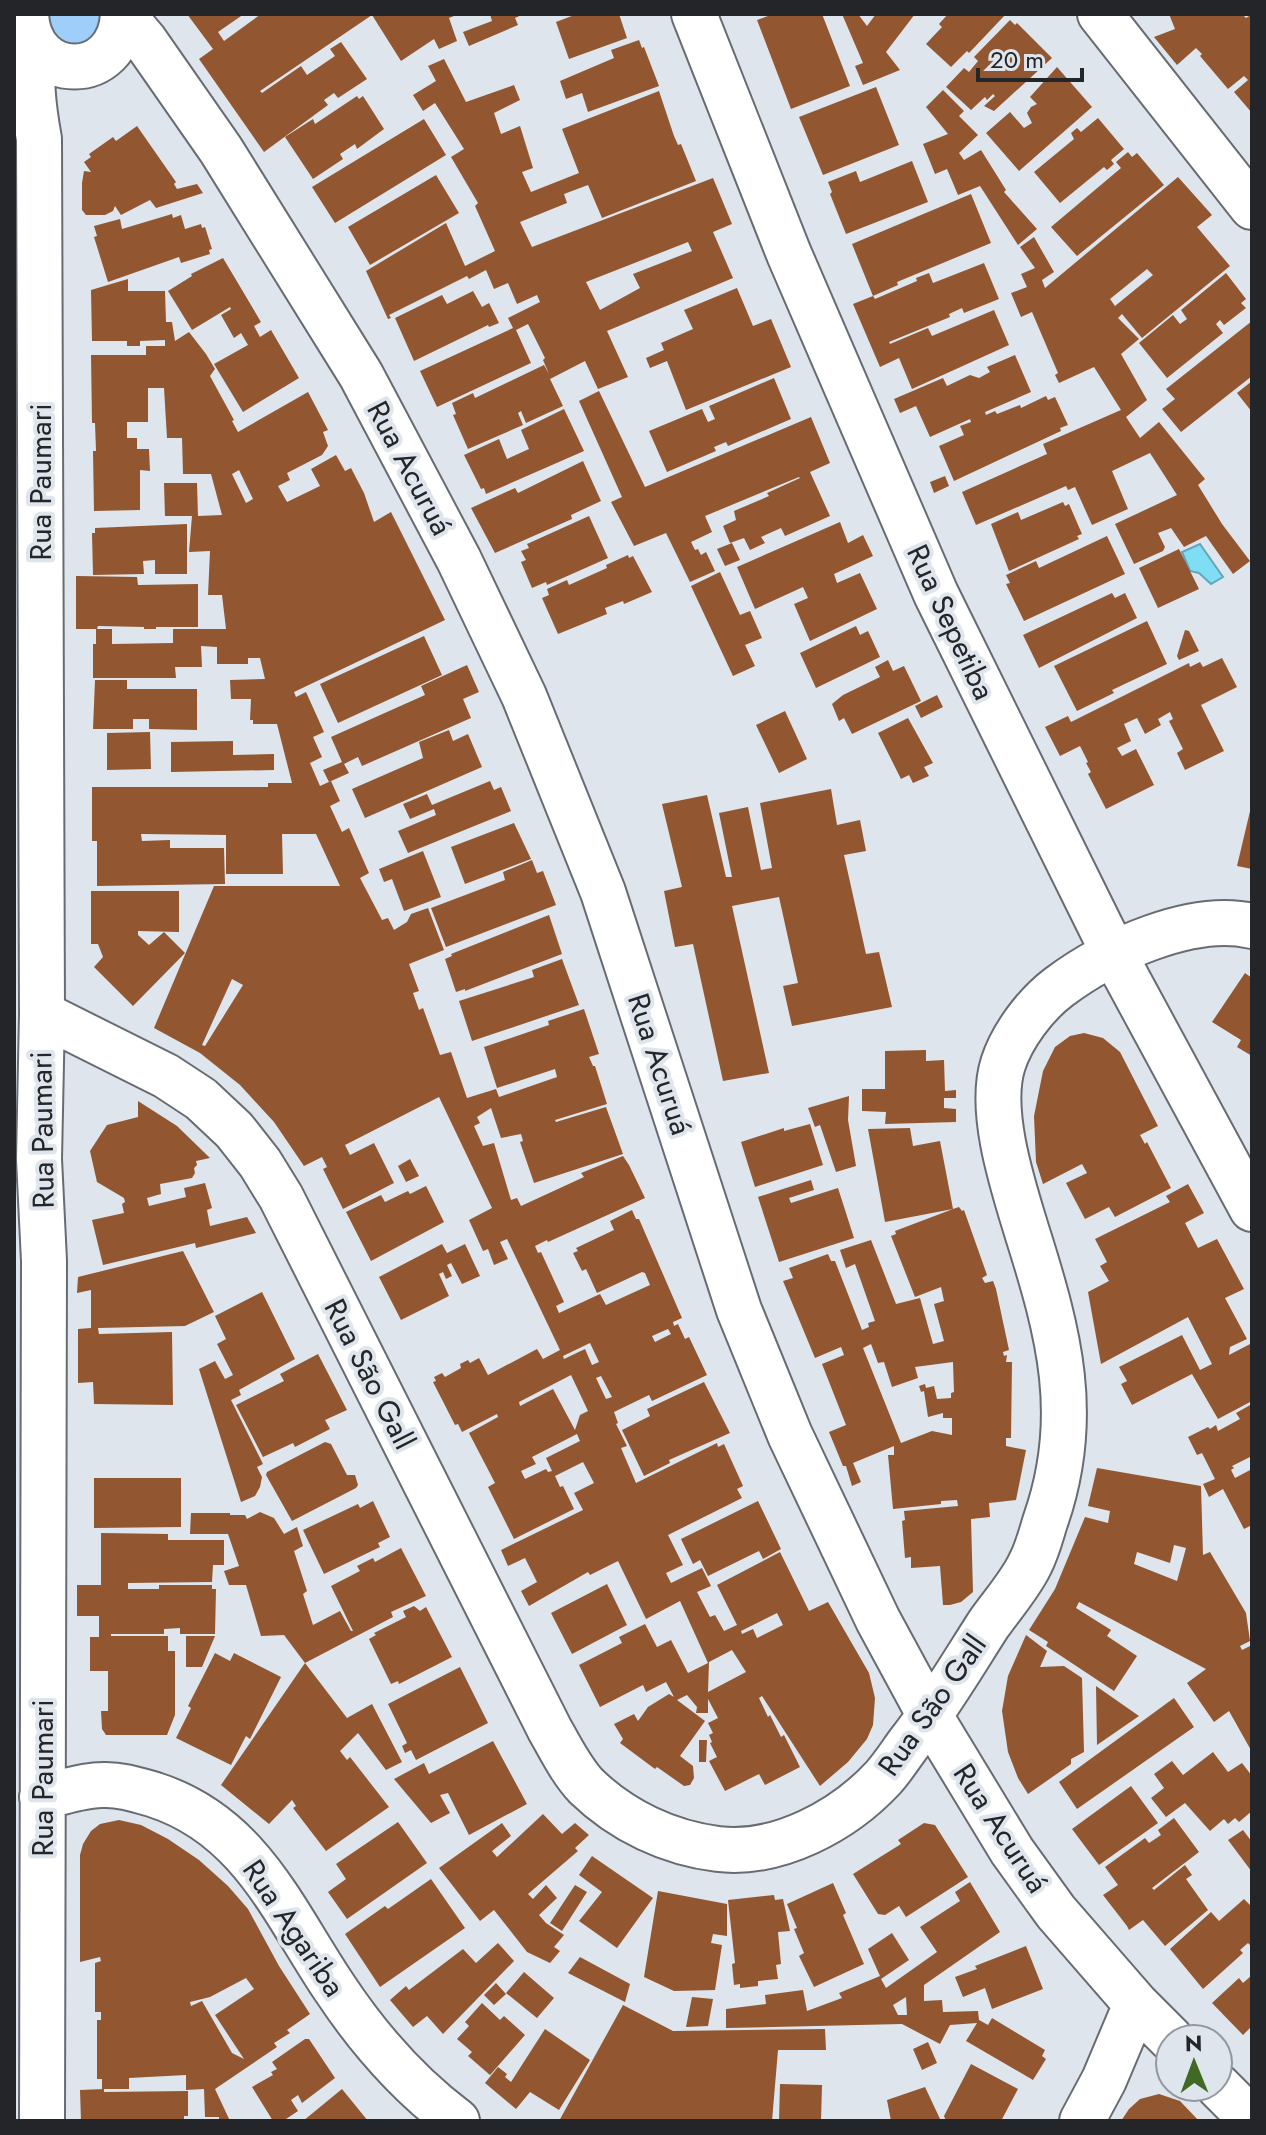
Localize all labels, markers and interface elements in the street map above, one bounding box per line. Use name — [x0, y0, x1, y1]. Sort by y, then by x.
scale bar — [978, 32, 1082, 82]
text: 20 m — [990, 42, 1044, 77]
street label: Rua Acuruá — [357, 393, 463, 543]
street label: Rua Paumari — [19, 403, 62, 561]
street label: Rua Sepetiba — [896, 537, 1006, 707]
street label: Rua Acuruá — [617, 988, 703, 1140]
street label: Rua Paumari — [19, 1051, 65, 1209]
street label: Rua São Gall — [314, 1291, 426, 1457]
street label: Rua São Gall — [867, 1626, 997, 1784]
street label: Rua Paumari — [21, 1699, 64, 1857]
street label: Rua Acuruá — [943, 1755, 1059, 1901]
street label: Rua Agariba — [232, 1851, 356, 2005]
north arrow — [1154, 2023, 1234, 2103]
text: N — [1185, 2027, 1203, 2059]

